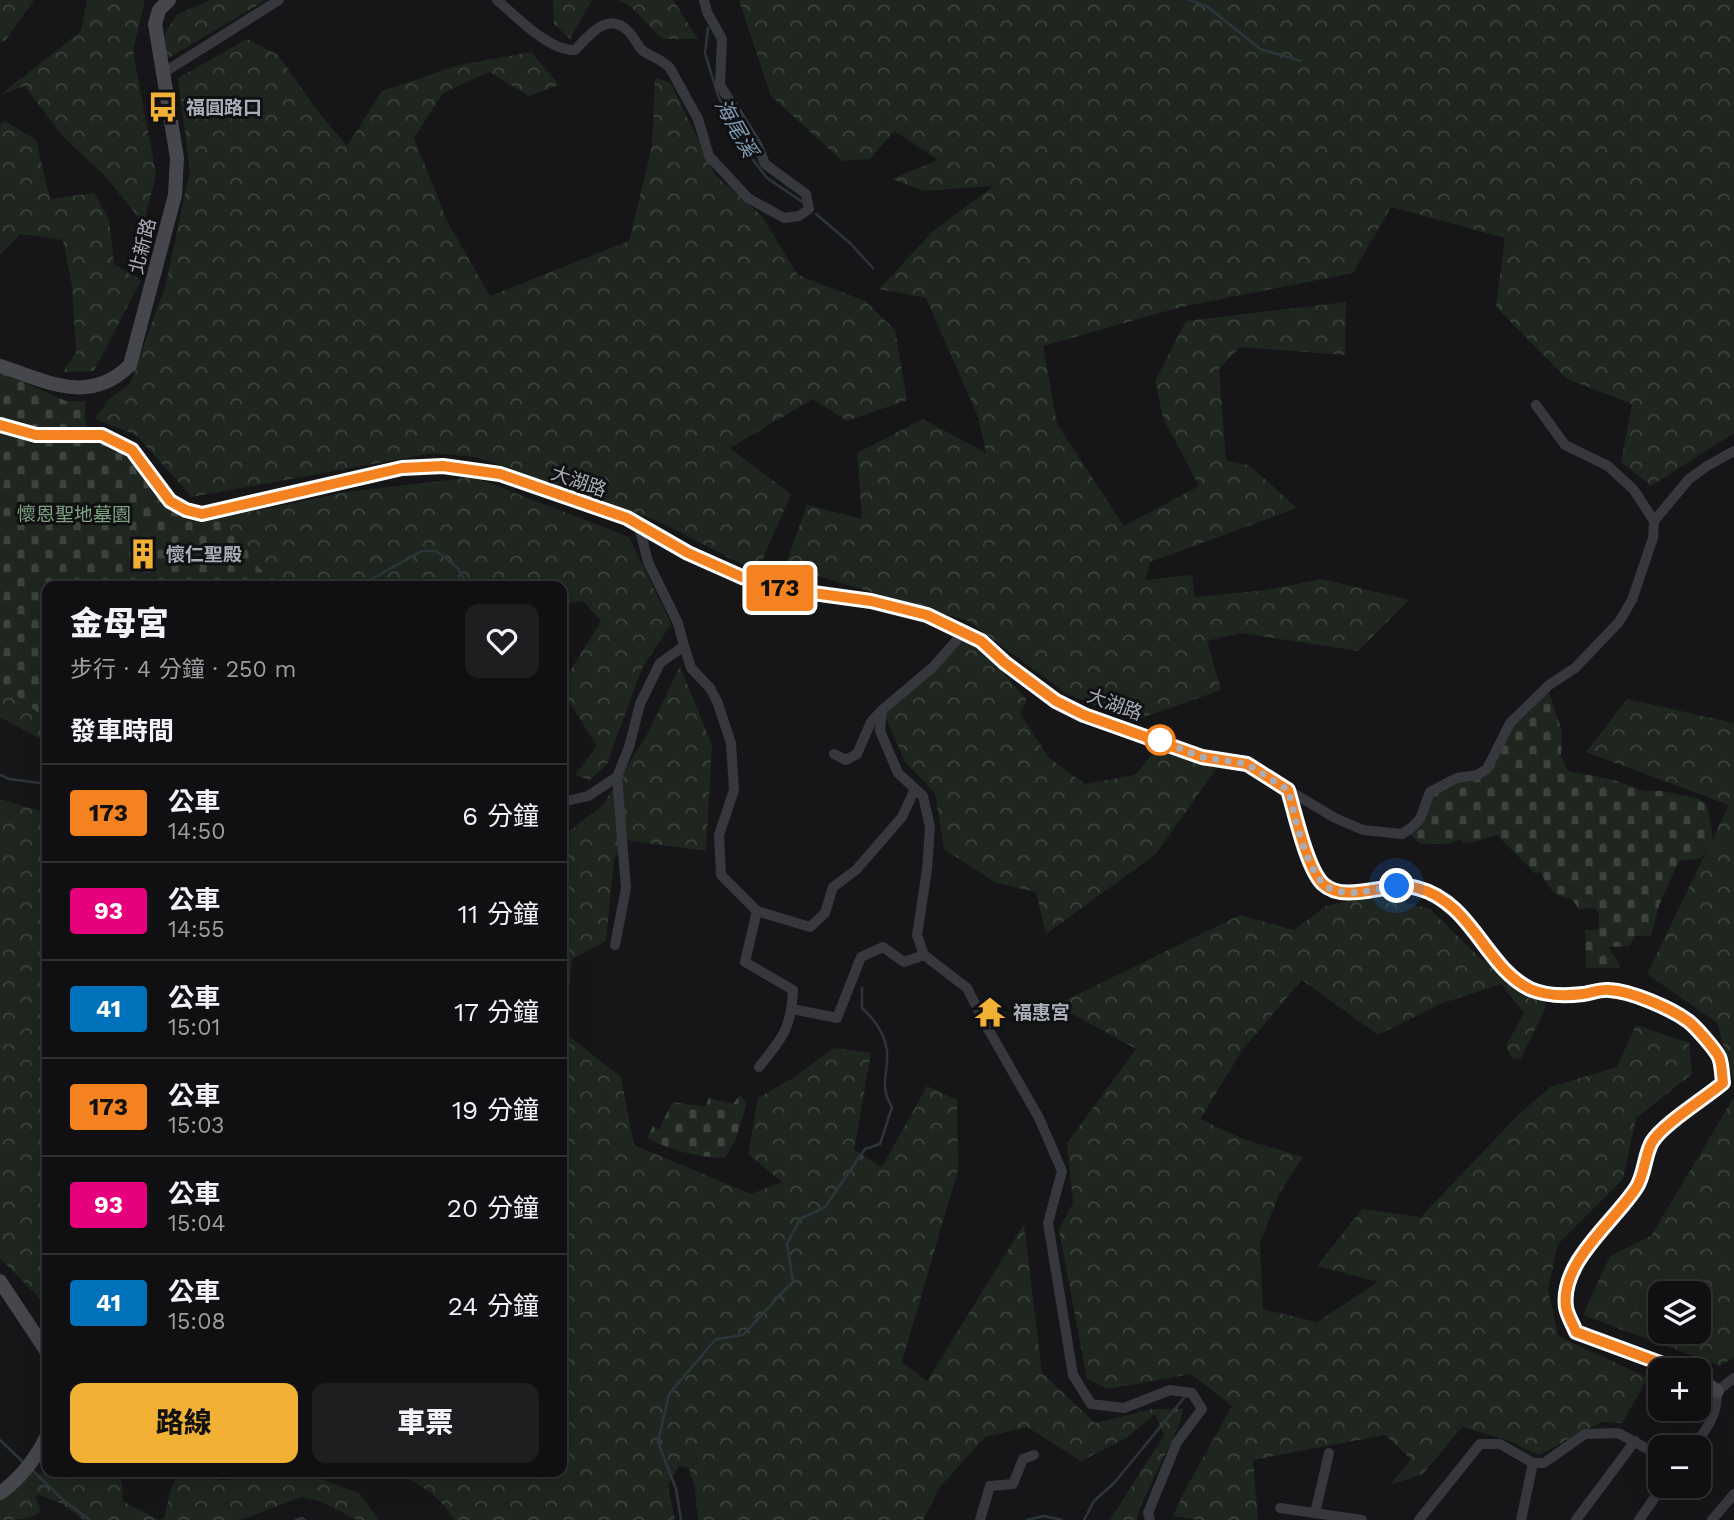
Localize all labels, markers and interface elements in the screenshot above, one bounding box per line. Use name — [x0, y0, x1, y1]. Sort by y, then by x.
bus stop icon: 福圓路口 — [146, 90, 180, 124]
water label: 海尾溪 — [710, 94, 764, 164]
place label: 福圓路口 — [186, 96, 262, 119]
street label: 北新路 — [124, 216, 161, 277]
street label: 大湖路 — [548, 461, 610, 502]
park label: 懷恩聖地墓園 — [17, 503, 131, 526]
building icon: 懷仁聖殿 — [126, 537, 160, 571]
place label: 懷仁聖殿 — [166, 543, 242, 566]
line badge: 173 — [740, 565, 820, 611]
text: 173 — [760, 574, 800, 602]
text: 金母宮 — [70, 604, 169, 643]
button: heart — [465, 604, 539, 678]
text: 步行 · 4 分鐘 · 250 m — [70, 656, 297, 683]
street label: 大湖路 — [1084, 684, 1146, 725]
text: 發車時間 — [70, 716, 174, 746]
unlabelled marker — [1145, 725, 1175, 755]
text: 公車 — [168, 787, 220, 817]
text: 173 — [89, 799, 128, 827]
text: 6 分鐘 — [462, 801, 539, 831]
text: 14:50 — [168, 818, 226, 845]
your location — [1379, 868, 1414, 903]
text: 公車 — [168, 885, 220, 915]
text: 93 — [94, 897, 123, 925]
text: 11 分鐘 — [458, 899, 539, 929]
text: 14:55 — [168, 916, 225, 943]
text: 公車 — [168, 983, 220, 1013]
text: 41 — [96, 995, 121, 1023]
temple icon: 福惠宮 — [973, 995, 1007, 1029]
text: 17 分鐘 — [454, 997, 539, 1027]
place label: 福惠宮 — [1013, 1001, 1070, 1024]
text: 15:01 — [168, 1014, 220, 1041]
text: 公車 — [168, 1081, 220, 1111]
text: 173 — [89, 1093, 128, 1121]
text: 19 分鐘 — [452, 1095, 539, 1125]
text: 15:03 — [168, 1112, 224, 1139]
text: 公車 — [168, 1179, 220, 1209]
text: 93 — [94, 1191, 123, 1219]
text: 20 分鐘 — [447, 1193, 539, 1223]
text: 15:04 — [168, 1210, 226, 1237]
text: 公車 — [168, 1277, 220, 1307]
map controls — [1648, 1281, 1711, 1498]
button: layers — [1648, 1281, 1711, 1344]
text: 41 — [96, 1289, 121, 1317]
text: 24 分鐘 — [448, 1291, 539, 1321]
text: 15:08 — [168, 1308, 226, 1335]
button: + — [1648, 1358, 1711, 1421]
button: 路線 — [70, 1383, 298, 1463]
button: 車票 — [312, 1383, 539, 1463]
button: − — [1648, 1435, 1711, 1498]

